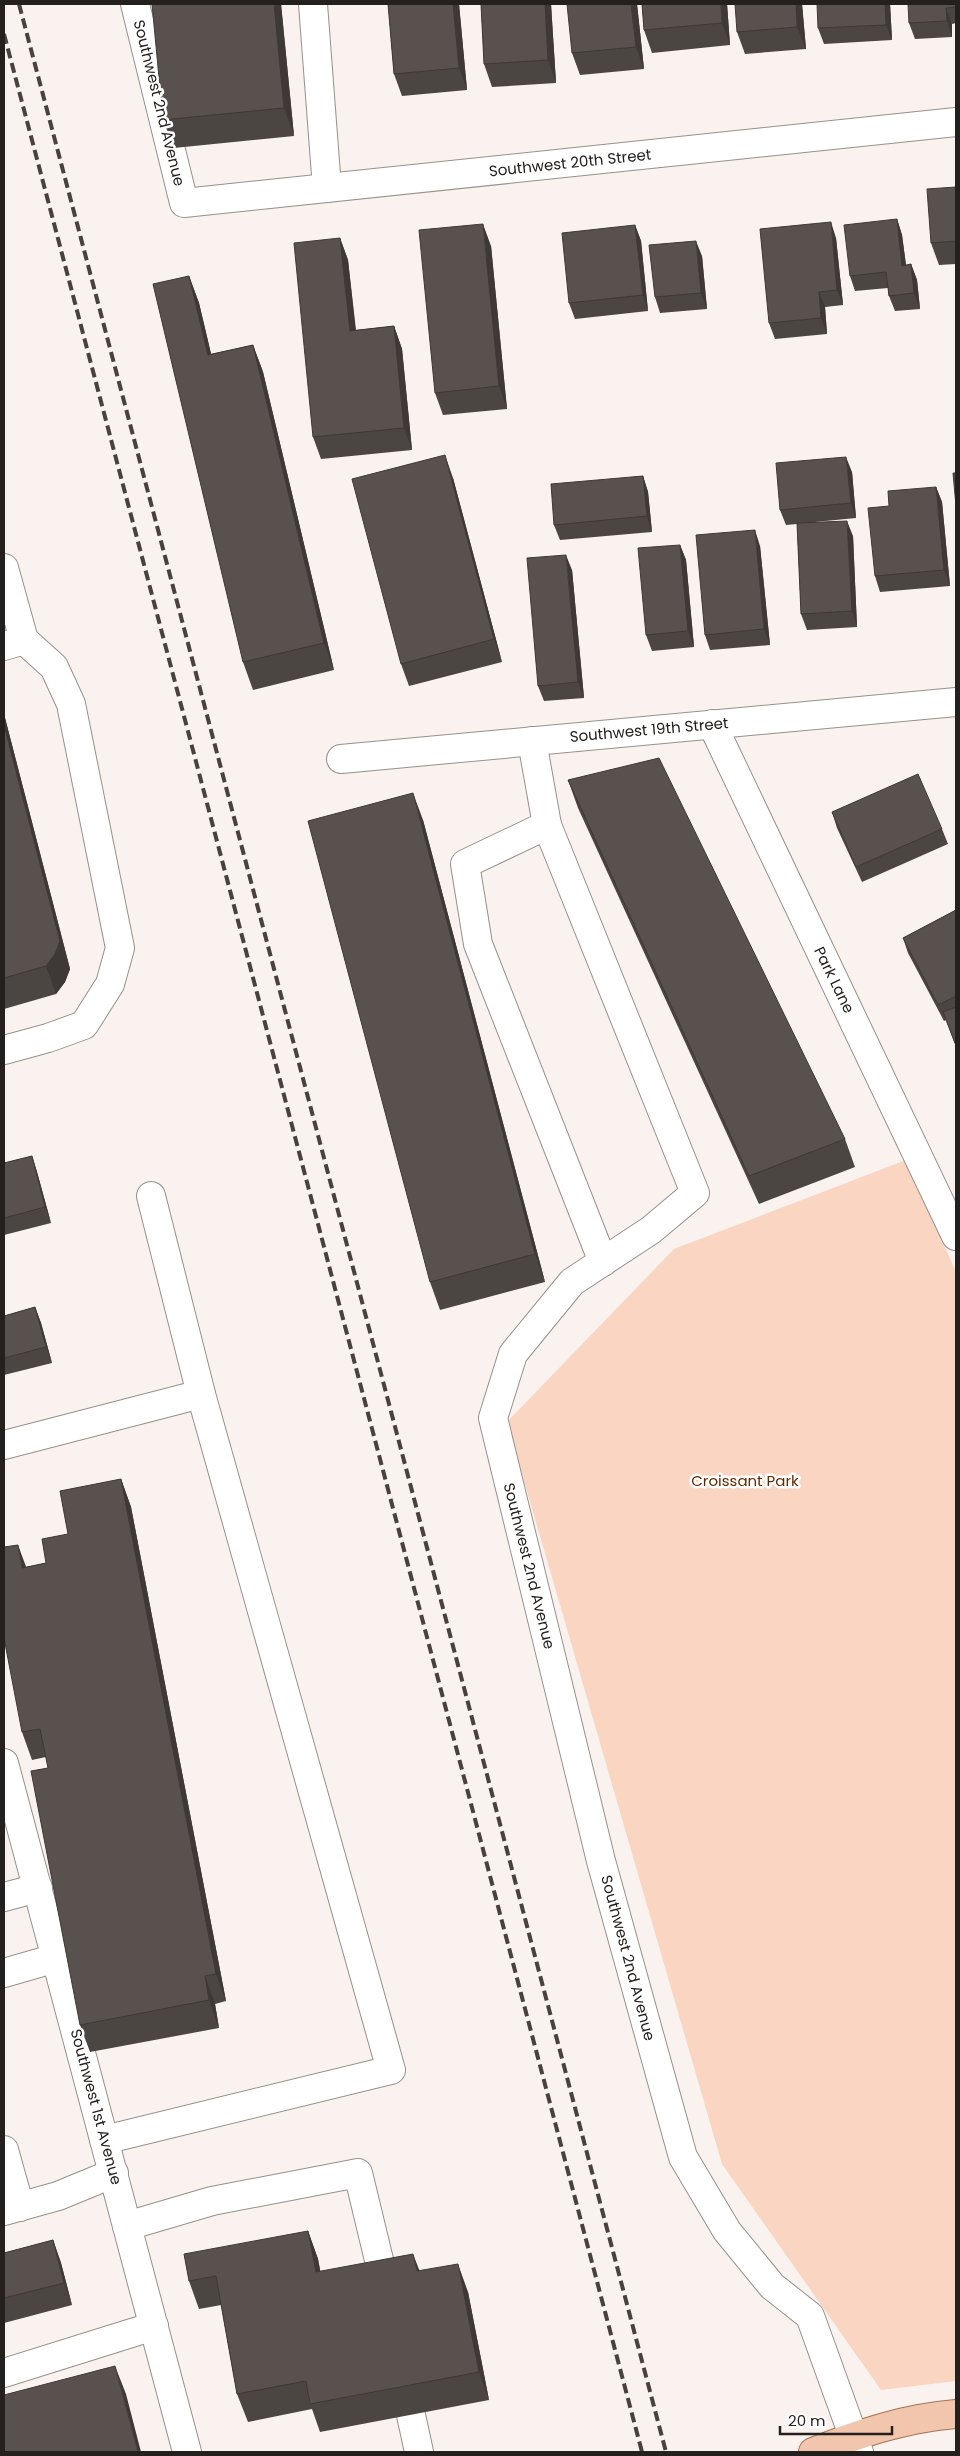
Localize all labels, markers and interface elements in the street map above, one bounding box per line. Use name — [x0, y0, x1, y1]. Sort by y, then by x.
street label: Southwest 2nd Avenue — [129, 18, 190, 188]
street label: Southwest 20th Street — [488, 144, 652, 181]
street label: Southwest 19th Street — [569, 712, 729, 747]
street label: Park Lane — [809, 943, 860, 1017]
park label: Croissant Park — [691, 1470, 799, 1491]
street label: Southwest 2nd Avenue — [499, 1481, 560, 1651]
street label: Southwest 2nd Avenue — [596, 1873, 661, 2043]
street label: Southwest 1st Avenue — [66, 2027, 127, 2187]
scale bar — [780, 2404, 892, 2436]
text: 20 m — [788, 2410, 826, 2431]

